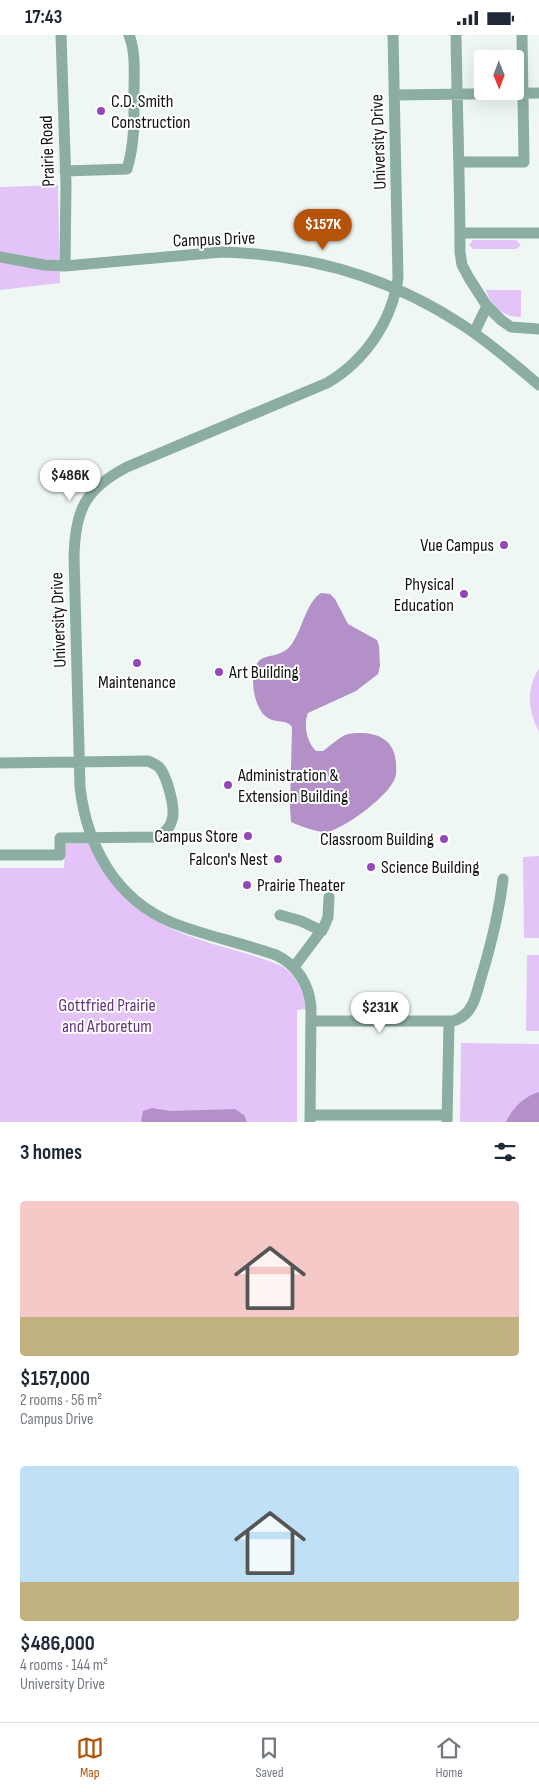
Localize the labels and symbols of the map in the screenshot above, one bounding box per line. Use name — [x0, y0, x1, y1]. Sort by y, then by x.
north arrow — [474, 50, 524, 100]
place label: C.D. Smith Construction — [111, 91, 191, 133]
street label: University Drive — [366, 94, 391, 190]
marker: C.D. Smith Construction — [95, 105, 107, 117]
street label: Prairie Road — [36, 115, 59, 187]
pin: $157K — [288, 209, 358, 251]
street label: Campus Drive — [172, 228, 256, 251]
pin: $486K — [35, 459, 105, 502]
place label: Vue Campus — [420, 535, 494, 556]
marker: Vue Campus — [498, 539, 510, 551]
street label: University Drive — [46, 572, 71, 668]
place label: Physical Education — [394, 574, 454, 616]
marker: Physical Education — [458, 588, 470, 600]
marker: Maintenance — [131, 657, 143, 669]
place label: Art Building — [228, 662, 299, 683]
marker: Art Building — [213, 666, 225, 678]
place label: Maintenance — [98, 672, 176, 693]
place label: Administration & Extension Building — [237, 765, 348, 807]
marker: Administration & Extension Building — [222, 779, 234, 791]
place label: Campus Store — [154, 826, 238, 847]
place label: Classroom Building — [320, 829, 434, 850]
marker: Campus Store — [242, 830, 254, 842]
marker: Classroom Building — [438, 833, 450, 845]
place label: Falcon's Nest — [189, 849, 269, 870]
marker: Falcon's Nest — [272, 853, 284, 865]
place label: Science Building — [381, 857, 479, 878]
marker: Science Building — [365, 861, 377, 873]
place label: Prairie Theater — [257, 875, 345, 896]
marker: Prairie Theater — [241, 879, 253, 891]
pin: $231K — [345, 991, 415, 1034]
park label: Gottfried Prairie and Arboretum — [58, 995, 156, 1037]

